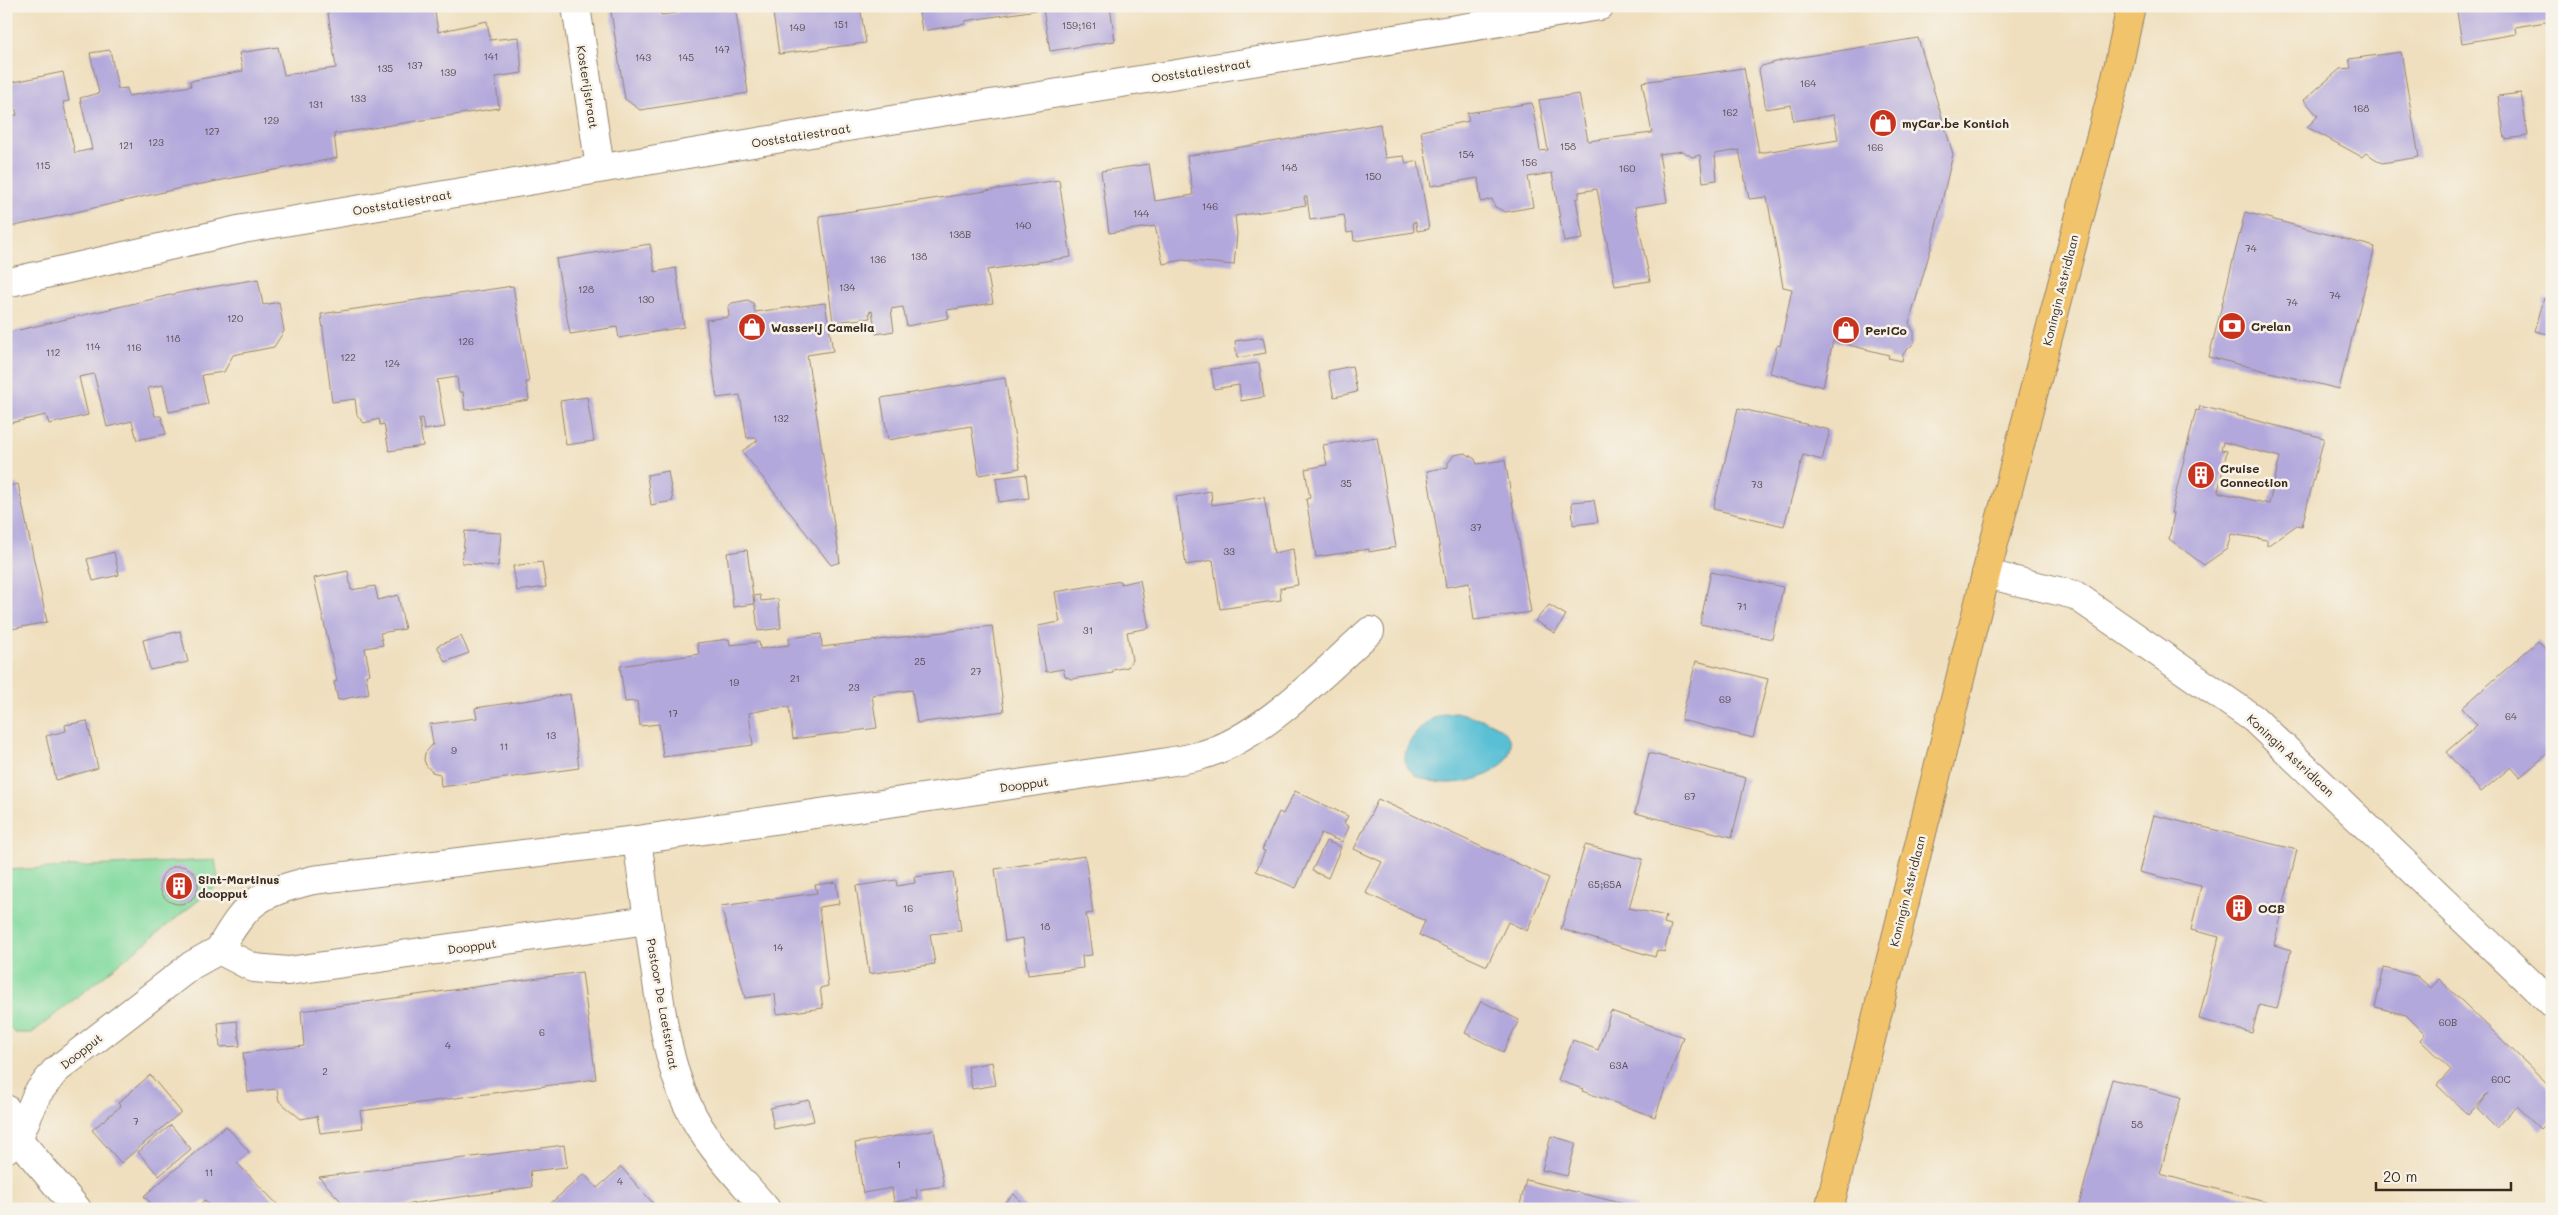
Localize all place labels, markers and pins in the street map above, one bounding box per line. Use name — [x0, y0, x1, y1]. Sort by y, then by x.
shop icon: myCar.be Kontich — [1868, 108, 1898, 138]
place label: myCar.be Kontich — [1902, 115, 2009, 131]
bank icon: Crelan — [2217, 311, 2247, 341]
shop icon: Wasserij Camelia — [737, 312, 767, 342]
shop icon: PeriCo — [1831, 315, 1861, 345]
place label: Crelan — [2251, 318, 2291, 334]
place label: Wasserij Camelia — [771, 319, 875, 335]
place label: PeriCo — [1865, 322, 1907, 338]
building icon: Cruise Connection — [2186, 460, 2216, 490]
place label: Cruise Connection — [2220, 460, 2288, 490]
building icon: Sint-Martinus doopput — [164, 871, 194, 901]
place label: Sint-Martinus doopput — [198, 871, 279, 901]
building icon: OCB — [2224, 893, 2254, 923]
place label: OCB — [2258, 900, 2285, 916]

